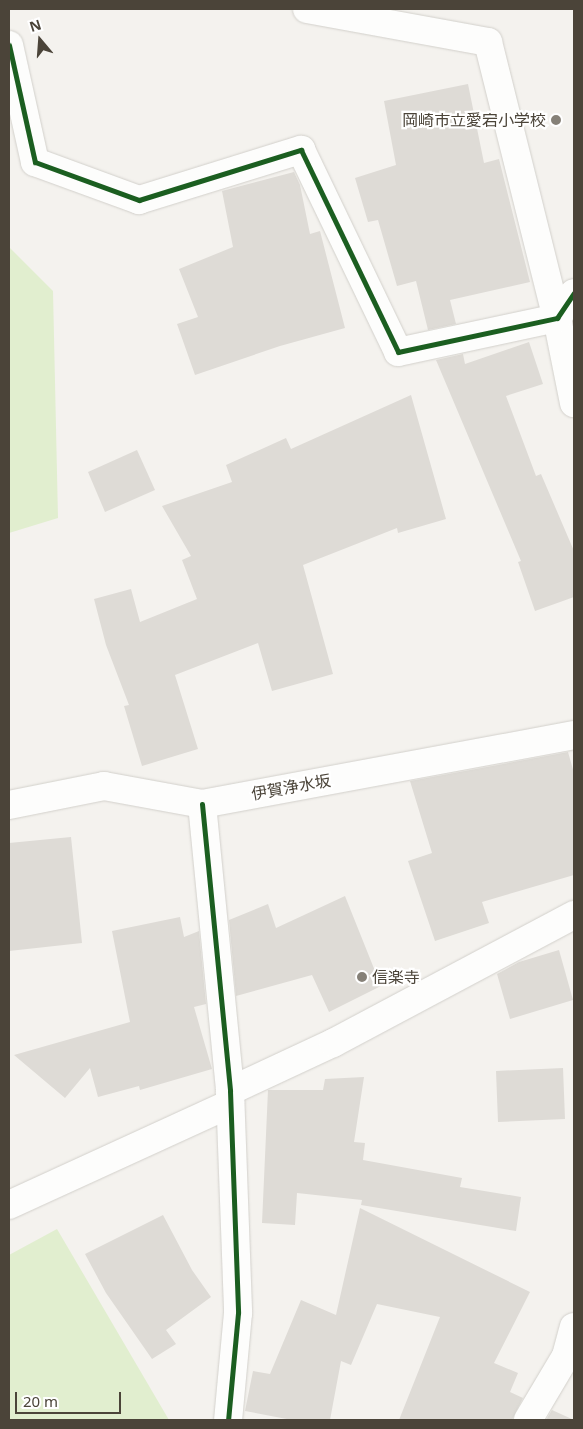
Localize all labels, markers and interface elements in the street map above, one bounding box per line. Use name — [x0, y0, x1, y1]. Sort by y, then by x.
text: N — [27, 14, 44, 36]
north arrow — [15, 15, 65, 65]
place label: 岡崎市立愛宕小学校 — [402, 110, 546, 130]
marker: 岡崎市立愛宕小学校 — [550, 114, 562, 126]
street label: 伊賀浄水坂 — [250, 771, 332, 803]
place label: 信楽寺 — [372, 967, 420, 987]
marker: 信楽寺 — [356, 971, 368, 983]
scale bar — [18, 1382, 124, 1414]
text: 20 m — [23, 1391, 58, 1411]

